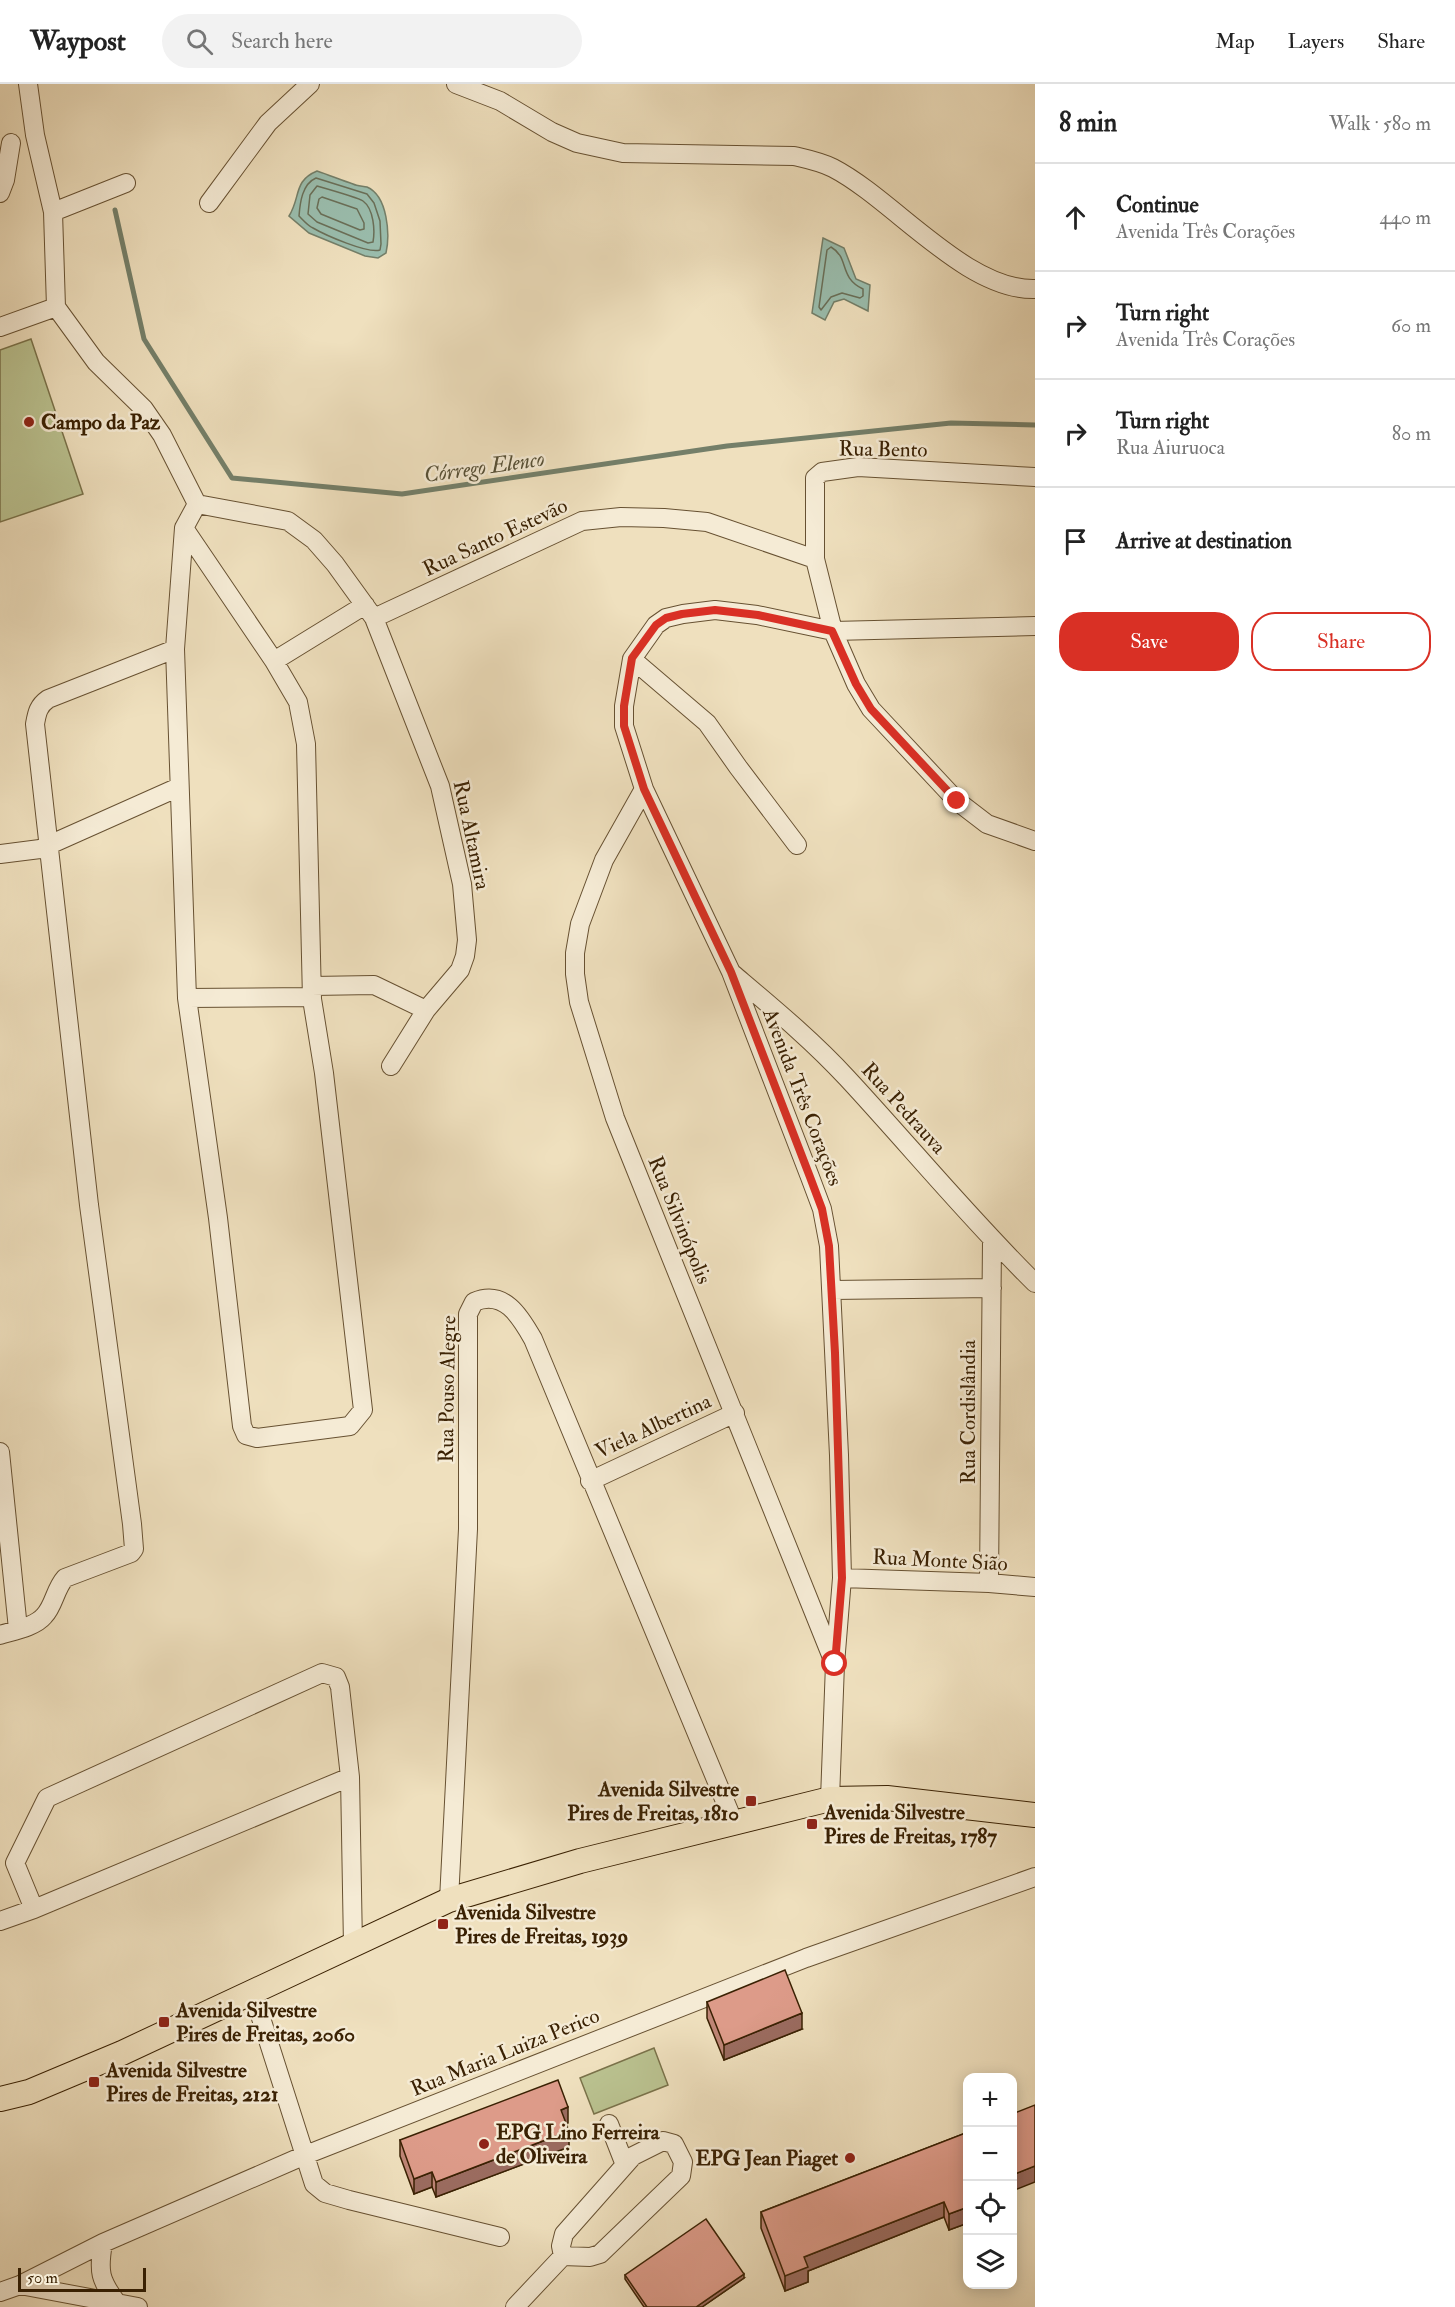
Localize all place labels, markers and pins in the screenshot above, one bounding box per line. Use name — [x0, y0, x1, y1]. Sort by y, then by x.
place label: Campo da Paz — [41, 409, 161, 436]
marker: Campo da Paz — [22, 415, 36, 429]
place label: Avenida Silvestre Pires de Freitas, 1810 — [567, 1776, 739, 1827]
marker: Avenida Silvestre Pires de Freitas, 1810 — [744, 1794, 758, 1808]
place label: Avenida Silvestre Pires de Freitas, 1787 — [823, 1799, 997, 1850]
marker: Avenida Silvestre Pires de Freitas, 1787 — [805, 1817, 819, 1831]
place label: Avenida Silvestre Pires de Freitas, 1939 — [454, 1899, 628, 1950]
marker: Avenida Silvestre Pires de Freitas, 1939 — [436, 1917, 450, 1931]
place label: Avenida Silvestre Pires de Freitas, 2060 — [175, 1997, 355, 2048]
marker: Avenida Silvestre Pires de Freitas, 2060 — [157, 2015, 171, 2029]
place label: Avenida Silvestre Pires de Freitas, 2121 — [105, 2057, 278, 2108]
marker: Avenida Silvestre Pires de Freitas, 2121 — [87, 2075, 101, 2089]
place label: EPG Lino Ferreira de Oliveira — [496, 2119, 661, 2170]
marker: EPG Lino Ferreira de Oliveira — [477, 2137, 491, 2151]
place label: EPG Jean Piaget — [695, 2145, 838, 2172]
marker: EPG Jean Piaget — [843, 2151, 857, 2165]

